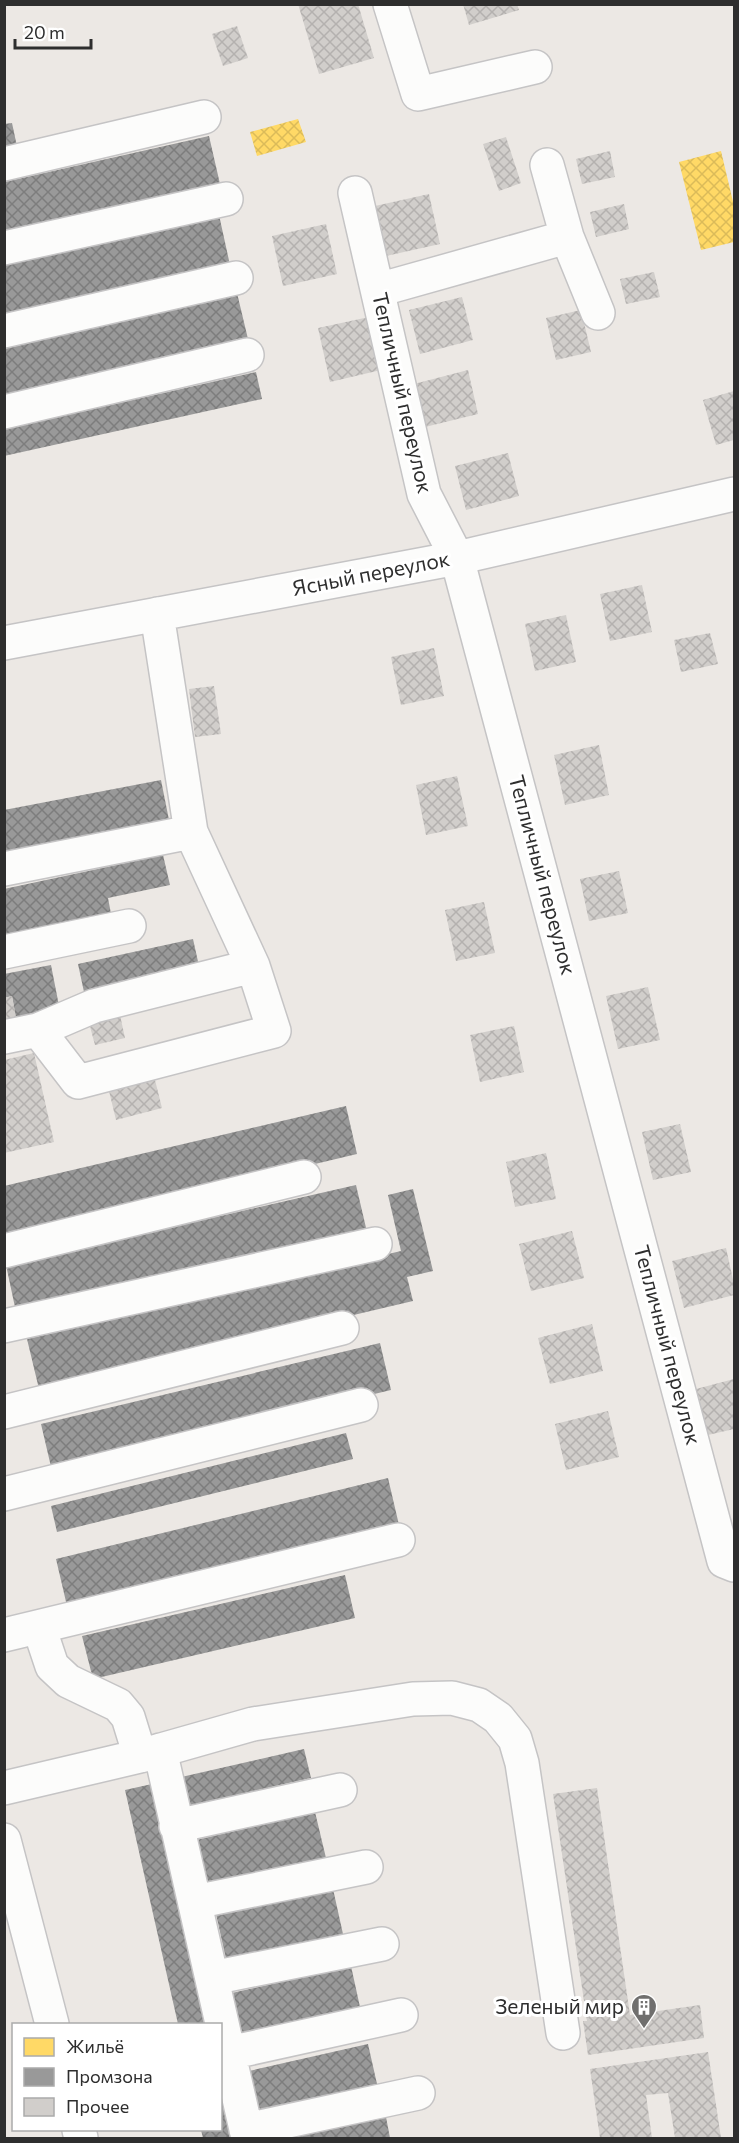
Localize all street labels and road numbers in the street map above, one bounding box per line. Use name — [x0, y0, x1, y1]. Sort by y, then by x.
street label: Тепличный переулок — [368, 290, 439, 496]
street label: Ясный переулок — [290, 545, 452, 600]
street label: Тепличный переулок — [505, 772, 582, 977]
street label: Тепличный переулок — [630, 1242, 707, 1447]

